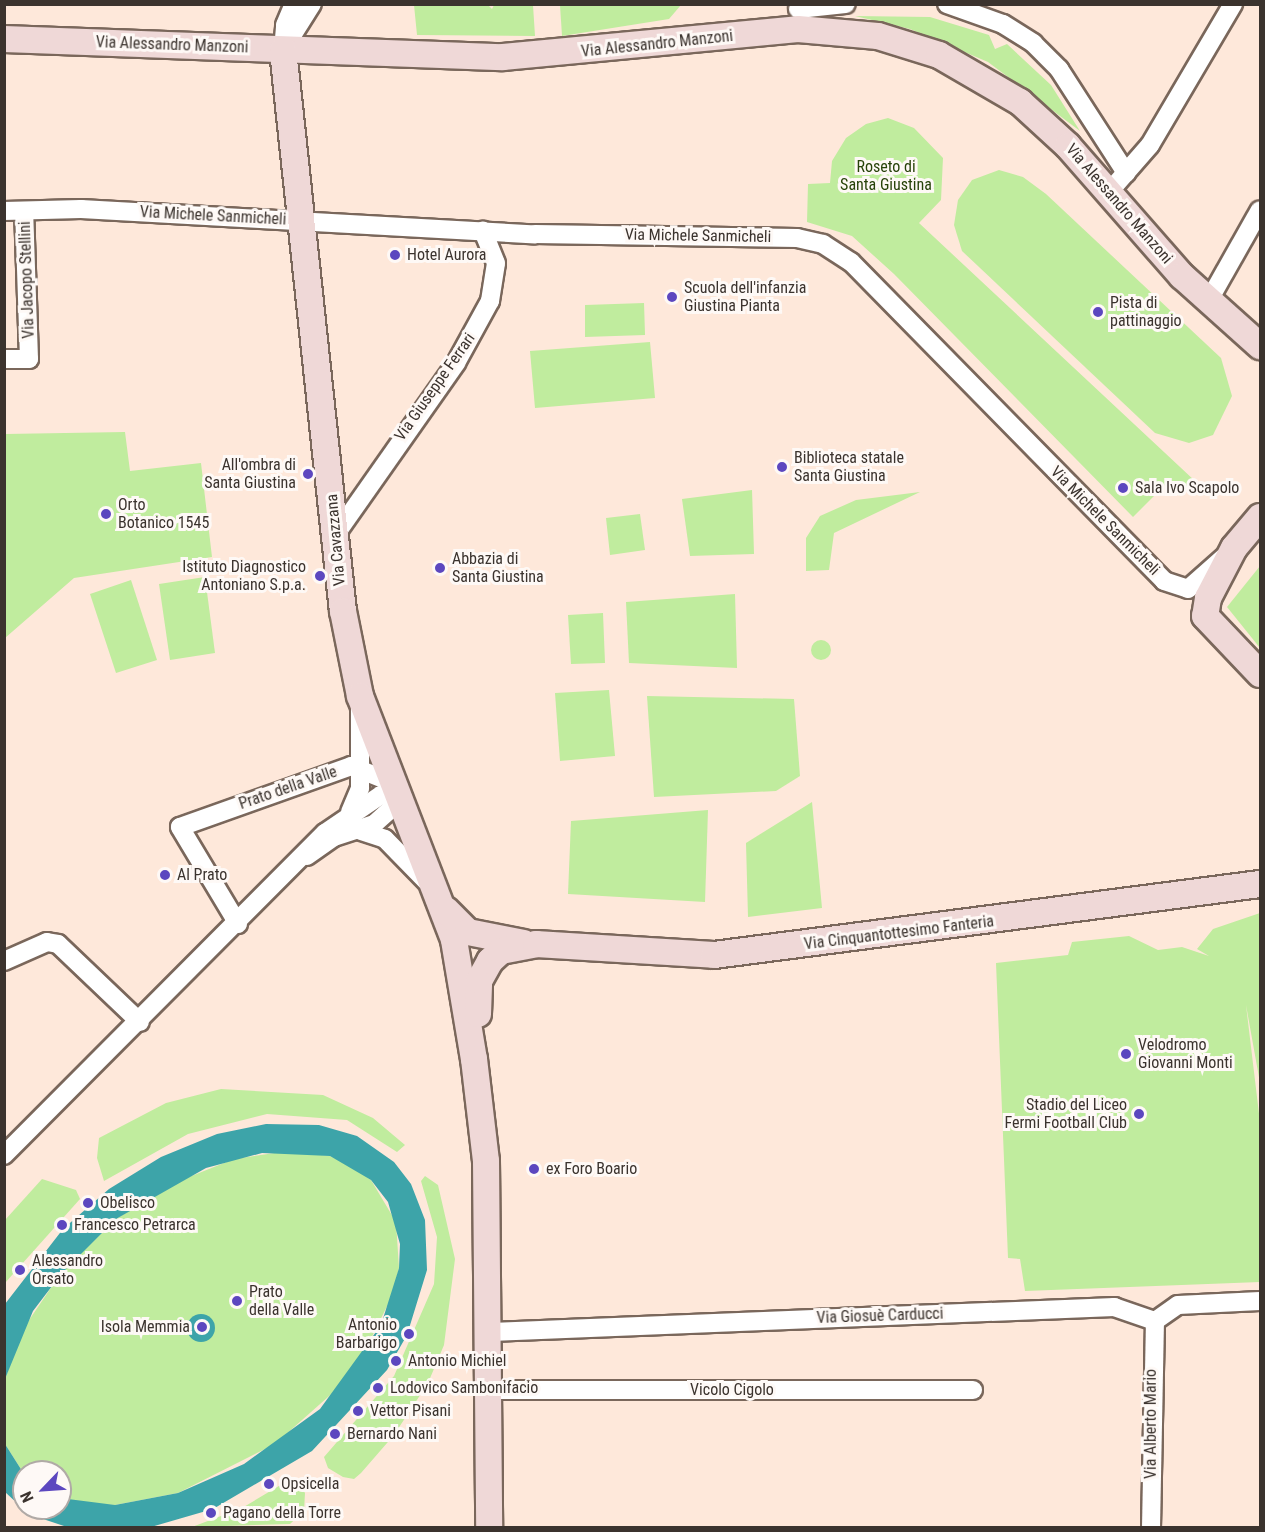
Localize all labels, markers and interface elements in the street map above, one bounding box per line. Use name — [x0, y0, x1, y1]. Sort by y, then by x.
street label: Via Alessandro Manzoni — [580, 26, 734, 62]
street label: Via Alessandro Manzoni — [95, 33, 249, 57]
street label: Via Alessandro Manzoni — [1062, 140, 1176, 268]
park label: Roseto di Santa Giustina — [840, 157, 932, 195]
street label: Via Michele Sanmicheli — [139, 203, 287, 229]
street label: Via Jacopo Stellini — [15, 221, 39, 339]
street label: Via Michele Sanmicheli — [625, 225, 771, 247]
place label: Hotel Aurora — [407, 245, 486, 265]
marker: Hotel Aurora — [388, 248, 402, 262]
place label: Scuola dell'infanzia Giustina Pianta — [684, 278, 806, 316]
marker: Scuola dell'infanzia Giustina Pianta — [665, 290, 679, 304]
place label: Pista di pattinaggio — [1110, 293, 1182, 331]
marker: Pista di pattinaggio — [1091, 305, 1105, 319]
street label: Via Giuseppe Ferrari — [391, 329, 479, 445]
place label: Biblioteca statale Santa Giustina — [794, 448, 904, 486]
place label: All'ombra di Santa Giustina — [204, 455, 296, 493]
marker: Biblioteca statale Santa Giustina — [775, 460, 789, 474]
street label: Via Michele Sanmicheli — [1046, 462, 1164, 580]
marker: All'ombra di Santa Giustina — [301, 467, 315, 481]
place label: Sala Ivo Scapolo — [1135, 478, 1239, 498]
marker: Sala Ivo Scapolo — [1116, 481, 1130, 495]
street label: Via Cavazzana — [322, 493, 350, 587]
place label: Orto Botanico 1545 — [118, 495, 209, 533]
marker: Orto Botanico 1545 — [99, 507, 113, 521]
place label: Abbazia di Santa Giustina — [452, 549, 544, 587]
place label: Istituto Diagnostico Antoniano S.p.a. — [182, 557, 306, 595]
marker: Abbazia di Santa Giustina — [433, 561, 447, 575]
marker: Istituto Diagnostico Antoniano S.p.a. — [311, 567, 329, 585]
street label: Prato della Valle — [236, 762, 340, 814]
place label: Al Prato — [177, 865, 227, 885]
marker: Al Prato — [158, 868, 172, 882]
street label: Via Cinquantottesimo Fanteria — [803, 912, 995, 954]
place label: Velodromo Giovanni Monti — [1138, 1035, 1233, 1073]
marker: Velodromo Giovanni Monti — [1119, 1047, 1133, 1061]
place label: Stadio del Liceo Fermi Football Club — [1004, 1095, 1127, 1133]
marker: Stadio del Liceo Fermi Football Club — [1132, 1107, 1146, 1121]
place label: ex Foro Boario — [546, 1159, 637, 1179]
marker: ex Foro Boario — [527, 1162, 541, 1176]
place label: Obelisco — [100, 1193, 155, 1213]
marker: Obelisco — [81, 1196, 95, 1210]
place label: Francesco Petrarca — [74, 1215, 196, 1235]
marker: Francesco Petrarca — [55, 1218, 69, 1232]
place label: Alessandro Orsato — [32, 1251, 103, 1289]
marker: Alessandro Orsato — [13, 1263, 27, 1277]
place label: Prato della Valle — [249, 1282, 314, 1320]
marker: Prato della Valle — [230, 1294, 244, 1308]
street label: Via Giosuè Carducci — [816, 1304, 944, 1328]
place label: Antonio Barbarigo — [336, 1315, 397, 1353]
place label: Isola Memmia — [101, 1317, 190, 1337]
marker: Isola Memmia — [195, 1320, 209, 1334]
marker: Antonio Barbarigo — [402, 1327, 416, 1341]
place label: Antonio Michiel — [408, 1351, 506, 1371]
marker: Antonio Michiel — [389, 1354, 403, 1368]
street label: Via Alberto Mario — [1141, 1369, 1161, 1479]
place label: Lodovico Sambonifacio — [390, 1378, 538, 1398]
street label: Vicolo Cigolo — [690, 1380, 774, 1400]
marker: Lodovico Sambonifacio — [371, 1381, 385, 1395]
place label: Vettor Pisani — [370, 1401, 451, 1421]
marker: Vettor Pisani — [351, 1404, 365, 1418]
place label: Bernardo Nani — [347, 1424, 437, 1444]
marker: Bernardo Nani — [328, 1427, 342, 1441]
north arrow — [12, 1460, 72, 1520]
place label: Opsicella — [281, 1474, 339, 1494]
marker: Opsicella — [262, 1477, 276, 1491]
text: N — [16, 1489, 38, 1505]
place label: Pagano della Torre — [223, 1503, 341, 1523]
marker: Pagano della Torre — [204, 1506, 218, 1520]

